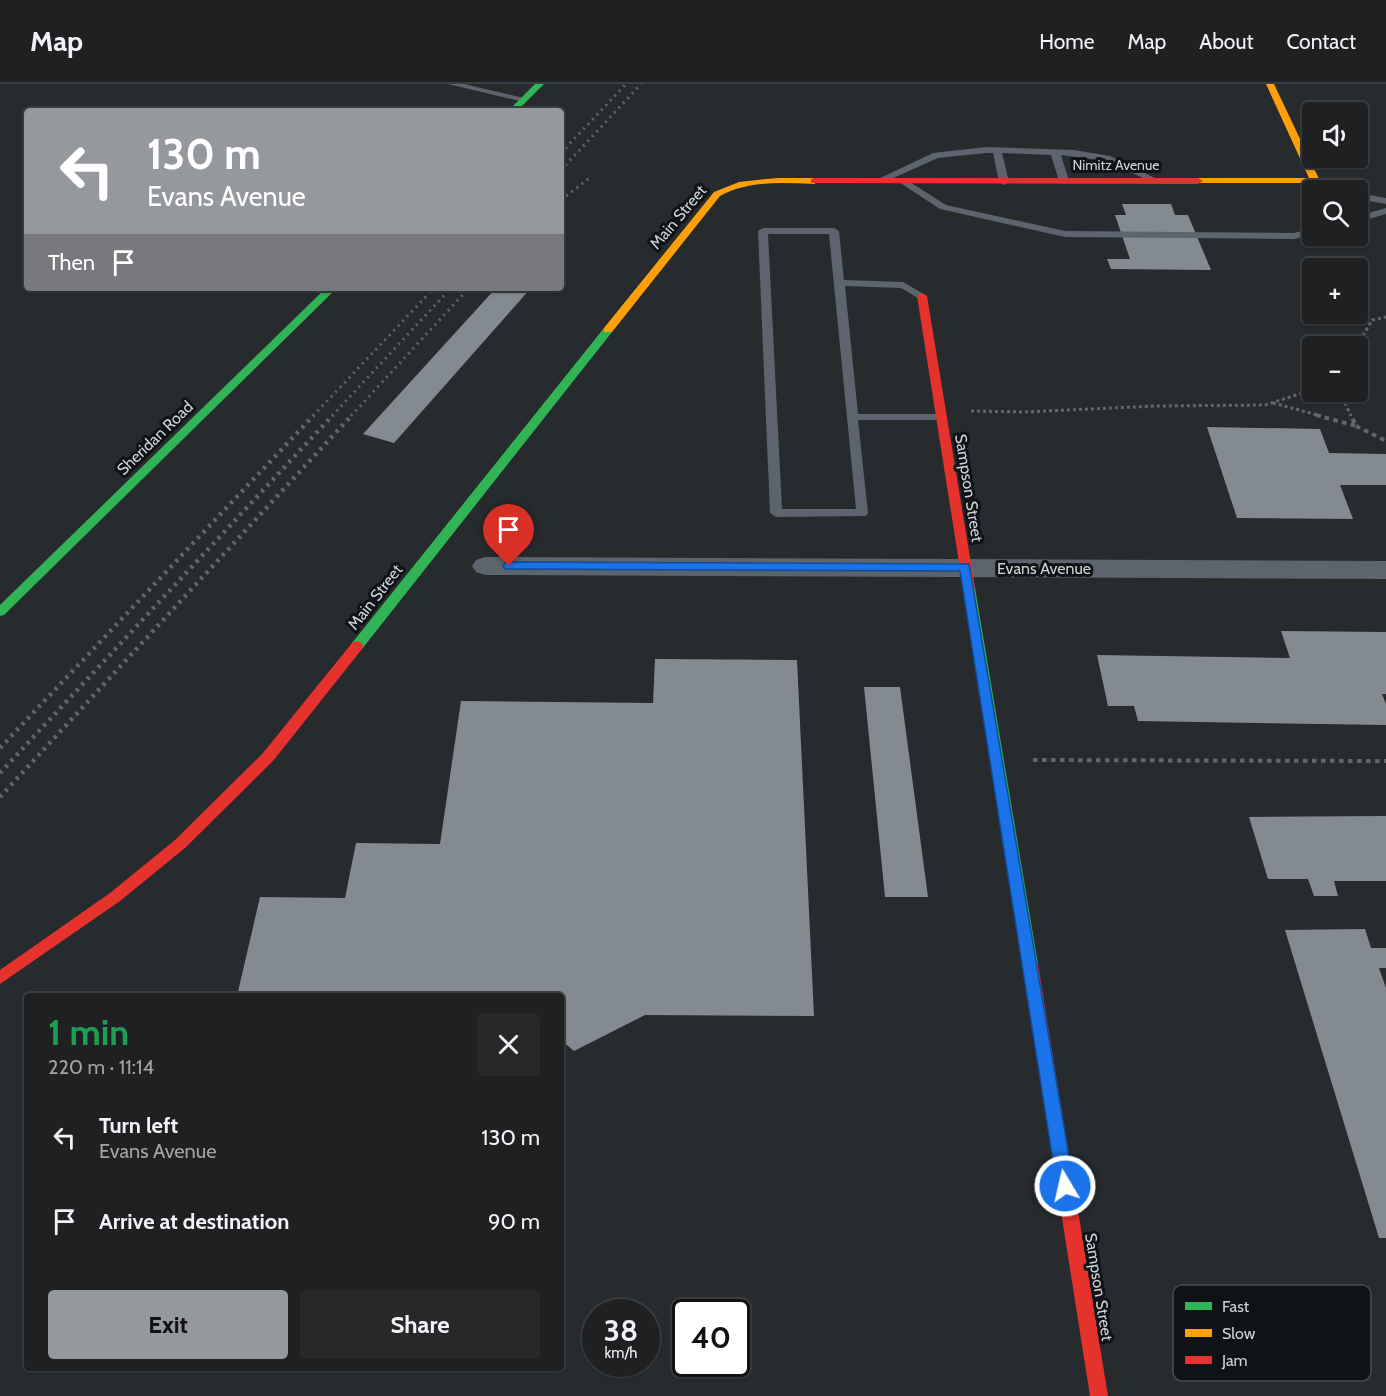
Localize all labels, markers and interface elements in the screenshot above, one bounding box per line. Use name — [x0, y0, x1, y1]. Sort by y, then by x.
text: Map — [30, 24, 83, 58]
text: Home — [1039, 29, 1095, 54]
text: Map — [1128, 29, 1166, 54]
text: About — [1199, 29, 1253, 54]
text: Contact — [1286, 29, 1356, 54]
map controls — [1302, 102, 1368, 402]
button: sound — [1302, 102, 1368, 168]
text: 130 m — [147, 128, 261, 180]
icon: left — [48, 132, 126, 210]
street label: Nimitz Avenue — [1073, 156, 1159, 174]
text: Evans Avenue — [147, 180, 306, 213]
button: search — [1302, 180, 1368, 246]
street label: Main Street — [646, 181, 711, 253]
icon: arrive — [107, 246, 140, 279]
text: Then — [48, 249, 95, 276]
button: + — [1302, 258, 1368, 324]
button: − — [1302, 336, 1368, 402]
street label: Sheridan Road — [113, 397, 197, 479]
street label: Sampson Street — [951, 433, 987, 544]
pin — [483, 504, 534, 566]
icon: arrive — [492, 513, 525, 546]
street label: Evans Avenue — [997, 559, 1091, 578]
street label: Main Street — [344, 560, 407, 633]
text: 1 min — [48, 1010, 129, 1054]
button: close — [477, 1013, 540, 1076]
text: 220 m · 11:14 — [48, 1055, 154, 1079]
text: Turn left — [99, 1112, 178, 1139]
icon: left — [48, 1121, 81, 1154]
text: 130 m — [481, 1124, 540, 1151]
text: Evans Avenue — [99, 1139, 216, 1163]
position arrow — [1033, 1154, 1097, 1218]
icon: arrive — [48, 1205, 81, 1238]
text: Arrive at destination — [99, 1208, 289, 1235]
text: 90 m — [488, 1208, 540, 1235]
street label: Sampson Street — [1081, 1232, 1117, 1343]
legend — [1173, 1285, 1371, 1381]
button: Exit — [48, 1290, 288, 1359]
button: Share — [300, 1290, 540, 1359]
text: Fast — [1222, 1297, 1250, 1316]
speed limit sign: 40 — [672, 1299, 750, 1377]
text: 38 — [604, 1312, 638, 1349]
text: Slow — [1222, 1324, 1256, 1343]
text: km/h — [605, 1344, 637, 1362]
text: Jam — [1221, 1351, 1248, 1370]

